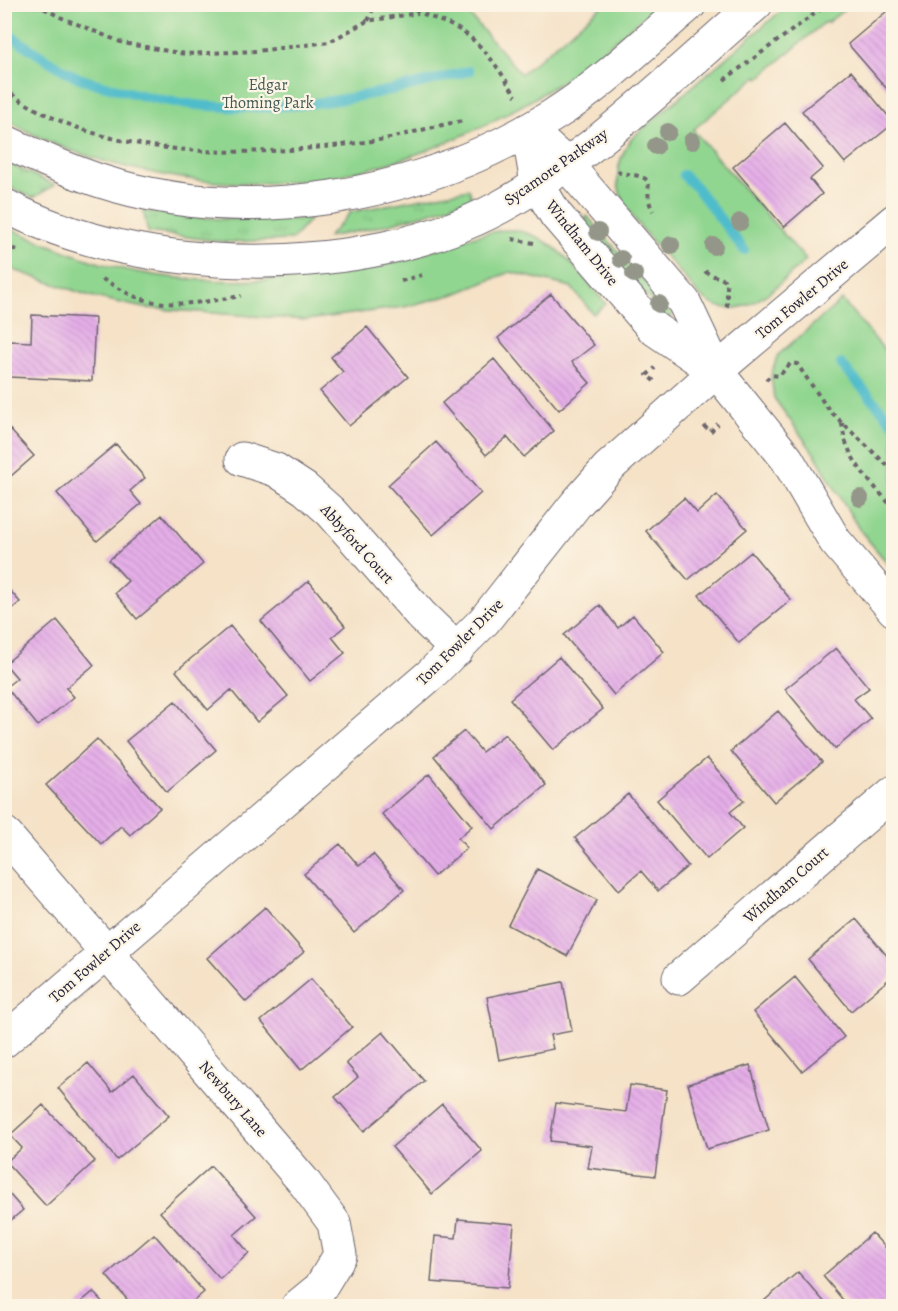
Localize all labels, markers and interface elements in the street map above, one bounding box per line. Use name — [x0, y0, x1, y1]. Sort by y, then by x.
park label: Edgar Thoming Park — [222, 74, 314, 114]
street label: Sycamore Parkway — [500, 122, 613, 211]
street label: Windham Drive — [540, 195, 623, 291]
street label: Tom Fowler Drive — [751, 254, 853, 344]
street label: Abbyford Court — [315, 499, 399, 589]
street label: Tom Fowler Drive — [412, 594, 508, 690]
street label: Windham Court — [738, 842, 833, 929]
street label: Tom Fowler Drive — [44, 916, 146, 1008]
street label: Newbury Lane — [194, 1056, 272, 1142]

